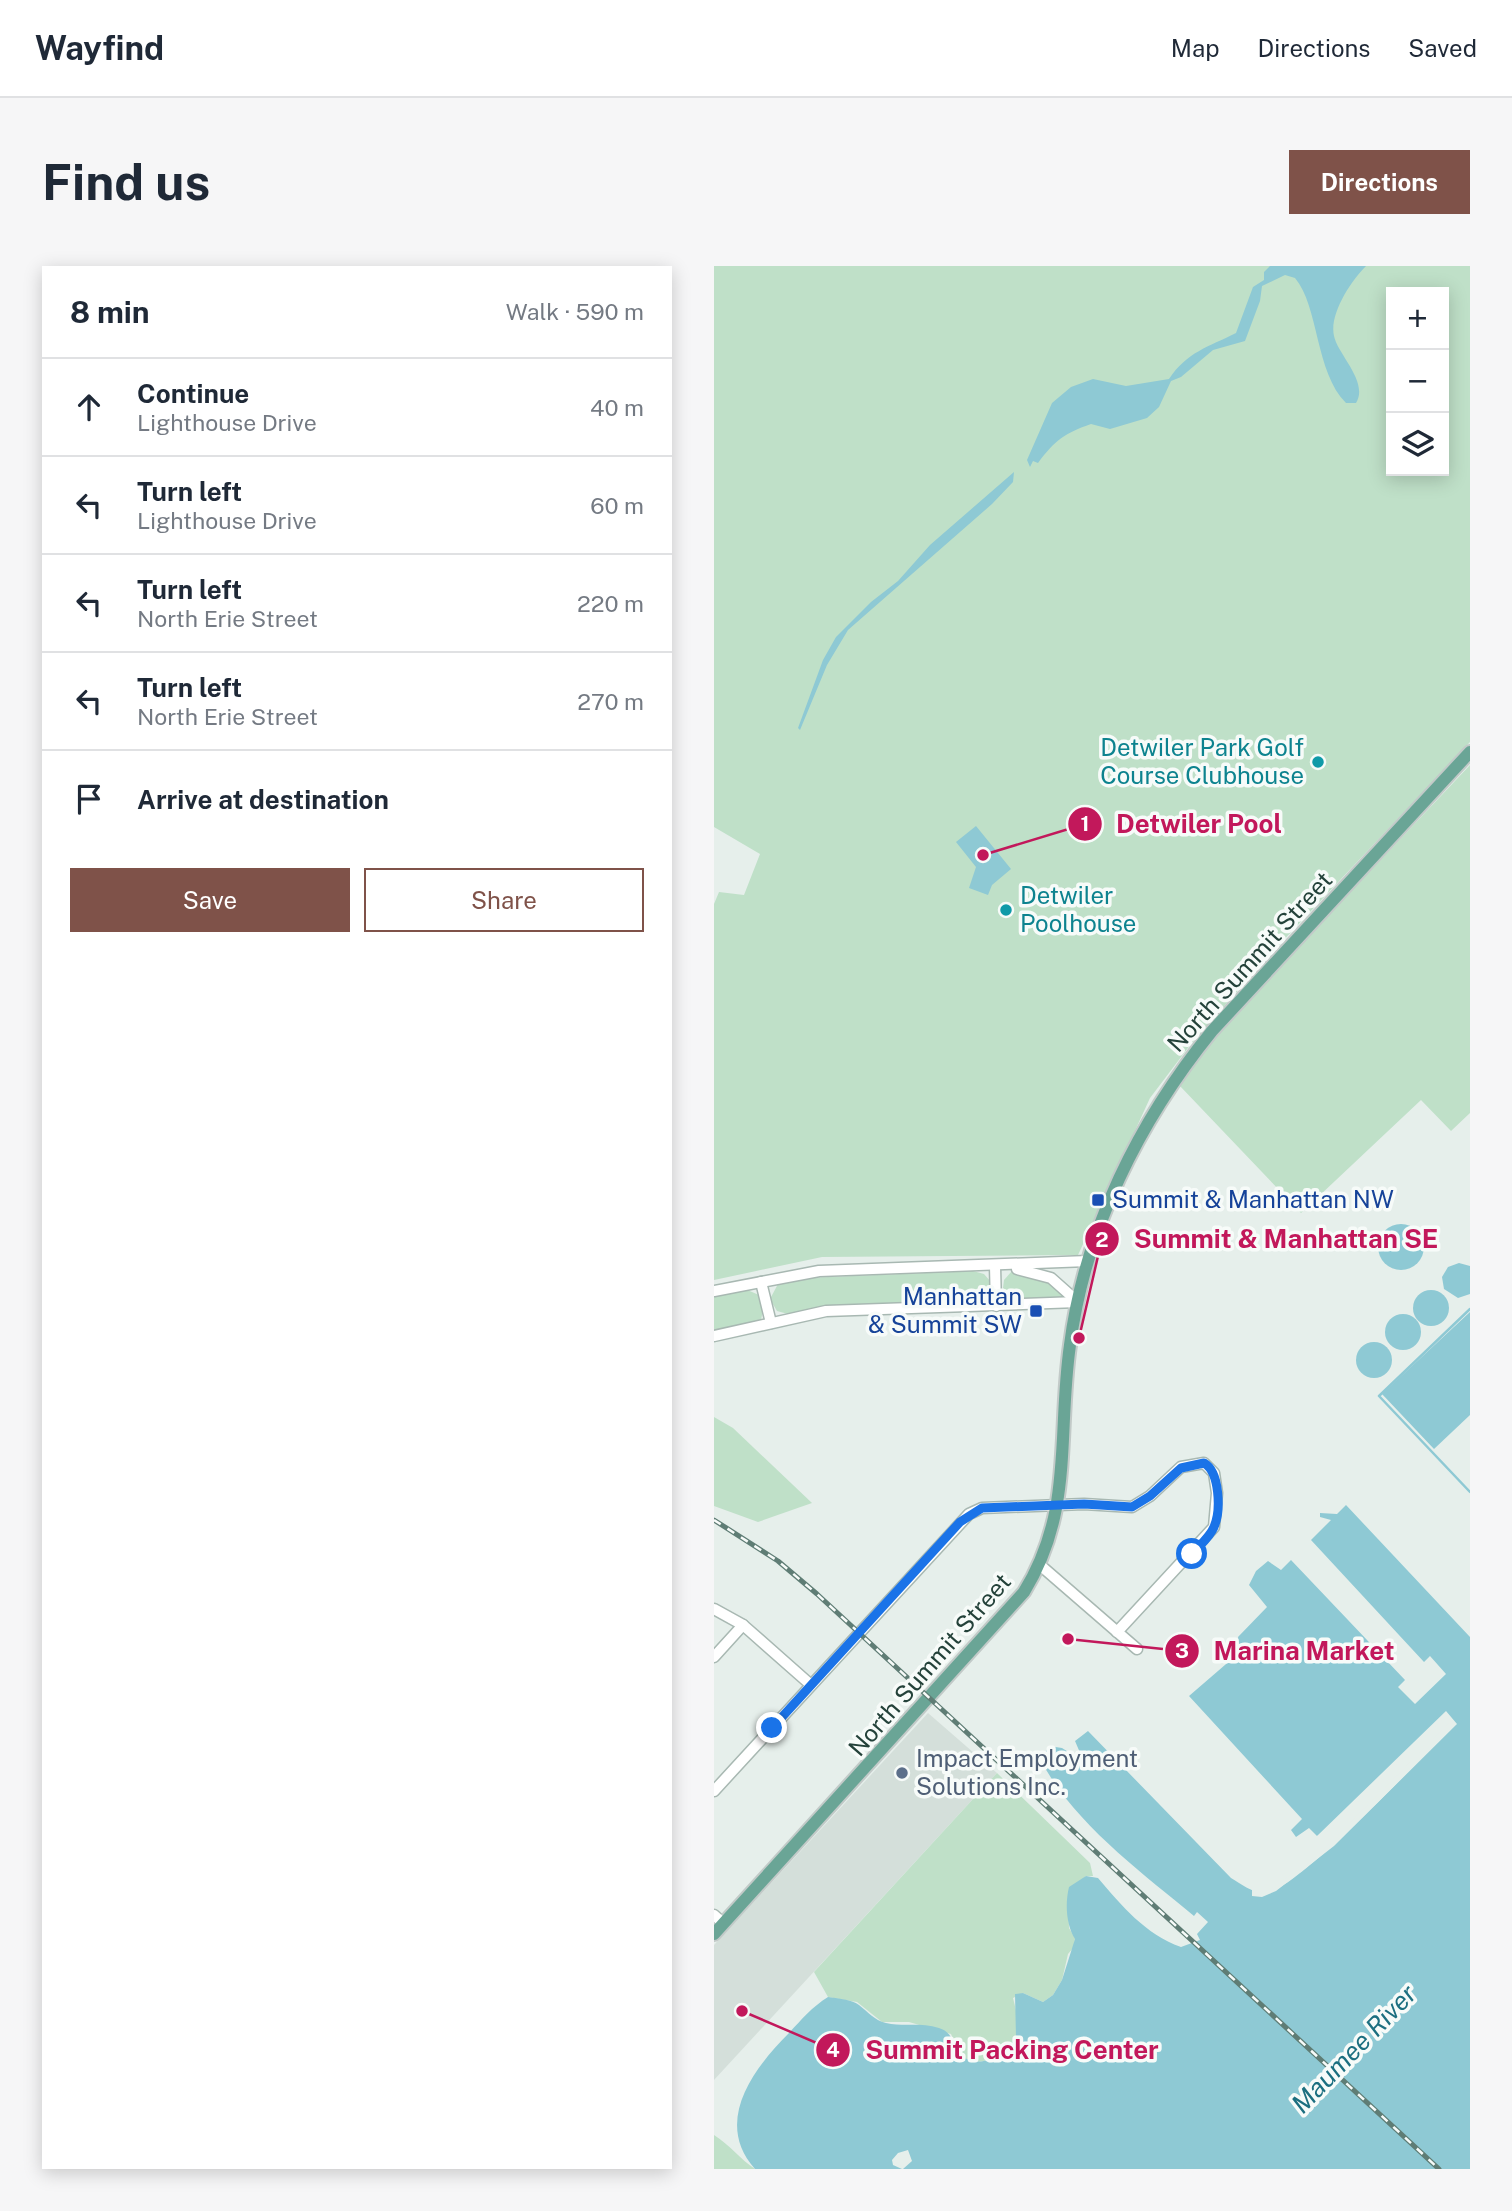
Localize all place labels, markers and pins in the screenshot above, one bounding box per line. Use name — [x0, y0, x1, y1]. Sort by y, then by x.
place label: Detwiler Park Golf Course Clubhouse — [1100, 733, 1304, 789]
marker: Detwiler Park Golf Course Clubhouse — [1310, 754, 1326, 770]
callout: Detwiler Pool — [1067, 800, 1296, 847]
place label: Detwiler Poolhouse — [1020, 881, 1136, 937]
marker: Detwiler Poolhouse — [998, 902, 1014, 918]
place label: Summit & Manhattan NW — [1112, 1185, 1394, 1213]
marker: Summit & Manhattan NW — [1090, 1192, 1106, 1208]
callout: Summit & Manhattan SE — [1084, 1216, 1452, 1263]
place label: Manhattan & Summit SW — [868, 1282, 1022, 1338]
marker: Manhattan & Summit SW — [1028, 1303, 1044, 1319]
callout: Marina Market — [1164, 1627, 1409, 1674]
place label: Impact Employment Solutions Inc. — [916, 1744, 1138, 1800]
marker: Impact Employment Solutions Inc. — [894, 1765, 910, 1781]
callout: Summit Packing Center — [816, 2026, 1172, 2073]

